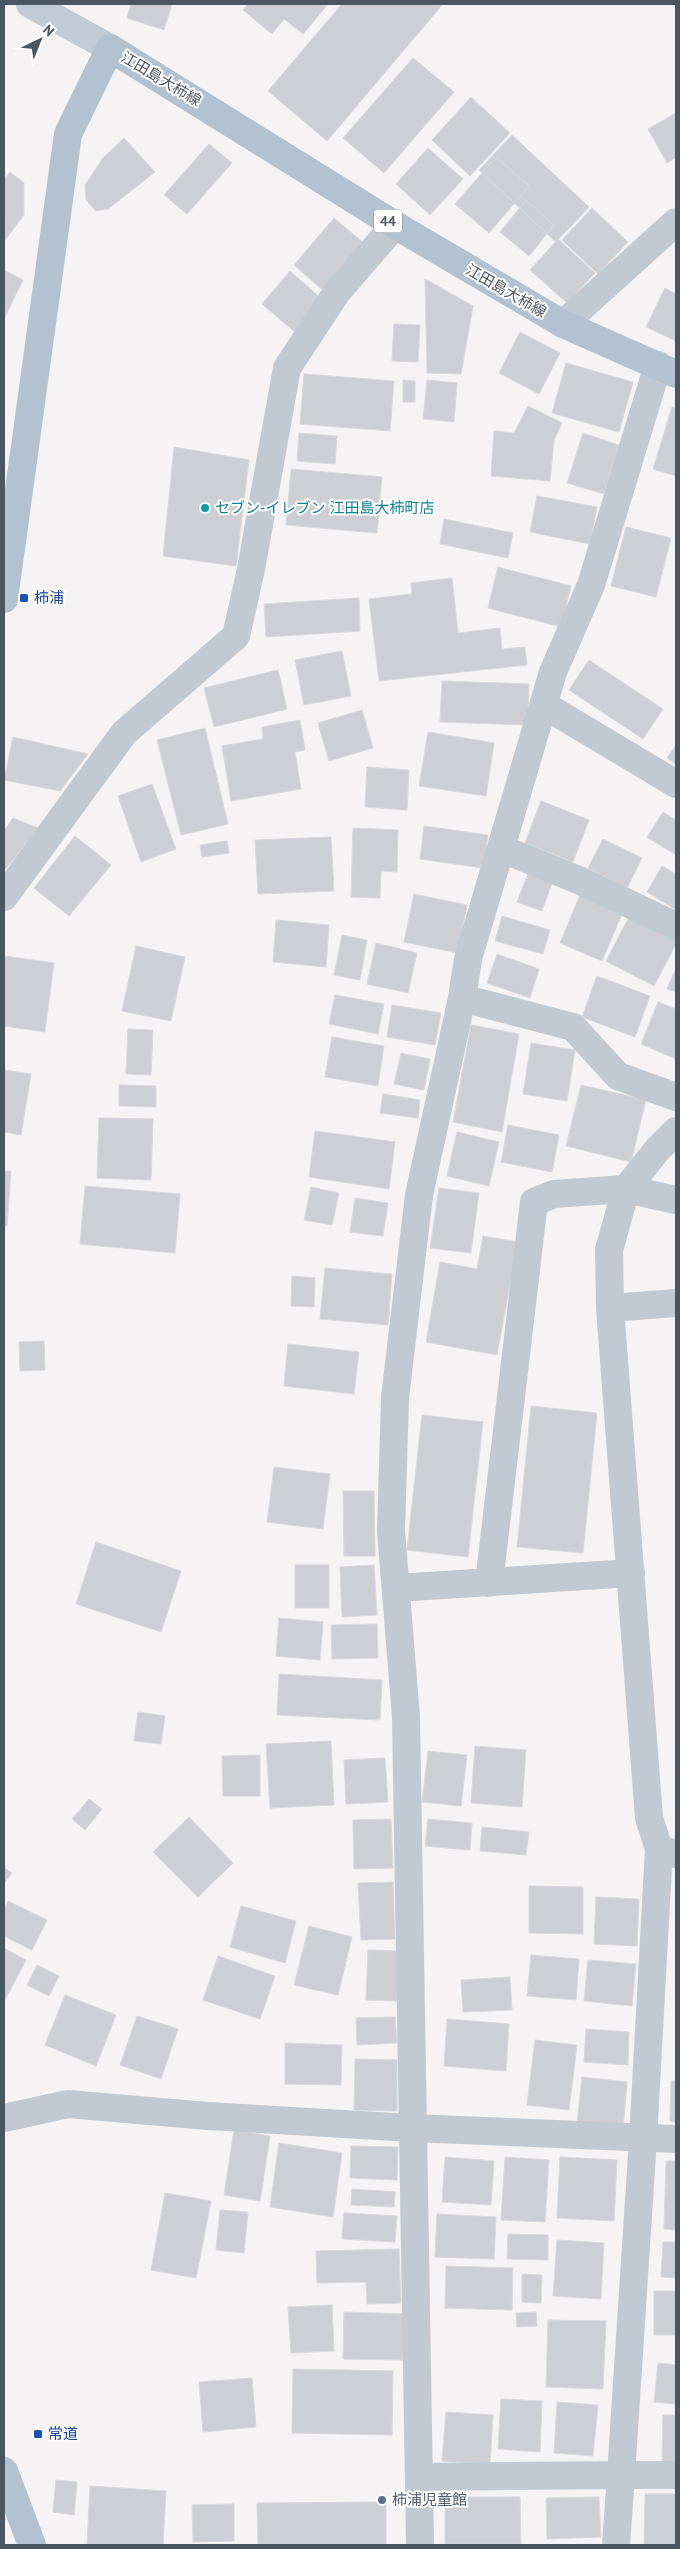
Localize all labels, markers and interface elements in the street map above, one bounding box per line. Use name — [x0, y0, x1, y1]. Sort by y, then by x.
north arrow — [15, 15, 65, 65]
text: N — [39, 21, 58, 40]
street label: 江田島大柿線 — [118, 47, 205, 110]
road number: 44 — [374, 210, 402, 232]
street label: 江田島大柿線 — [463, 260, 550, 321]
place label: セブン-イレブン 江田島大柿町店 — [215, 498, 434, 517]
marker: セブン-イレブン 江田島大柿町店 — [199, 502, 211, 514]
place label: 柿浦 — [34, 588, 64, 607]
marker: 柿浦 — [18, 592, 30, 604]
place label: 常道 — [48, 2424, 78, 2443]
marker: 常道 — [32, 2428, 44, 2440]
place label: 柿浦児童館 — [392, 2490, 467, 2509]
marker: 柿浦児童館 — [376, 2494, 388, 2506]

